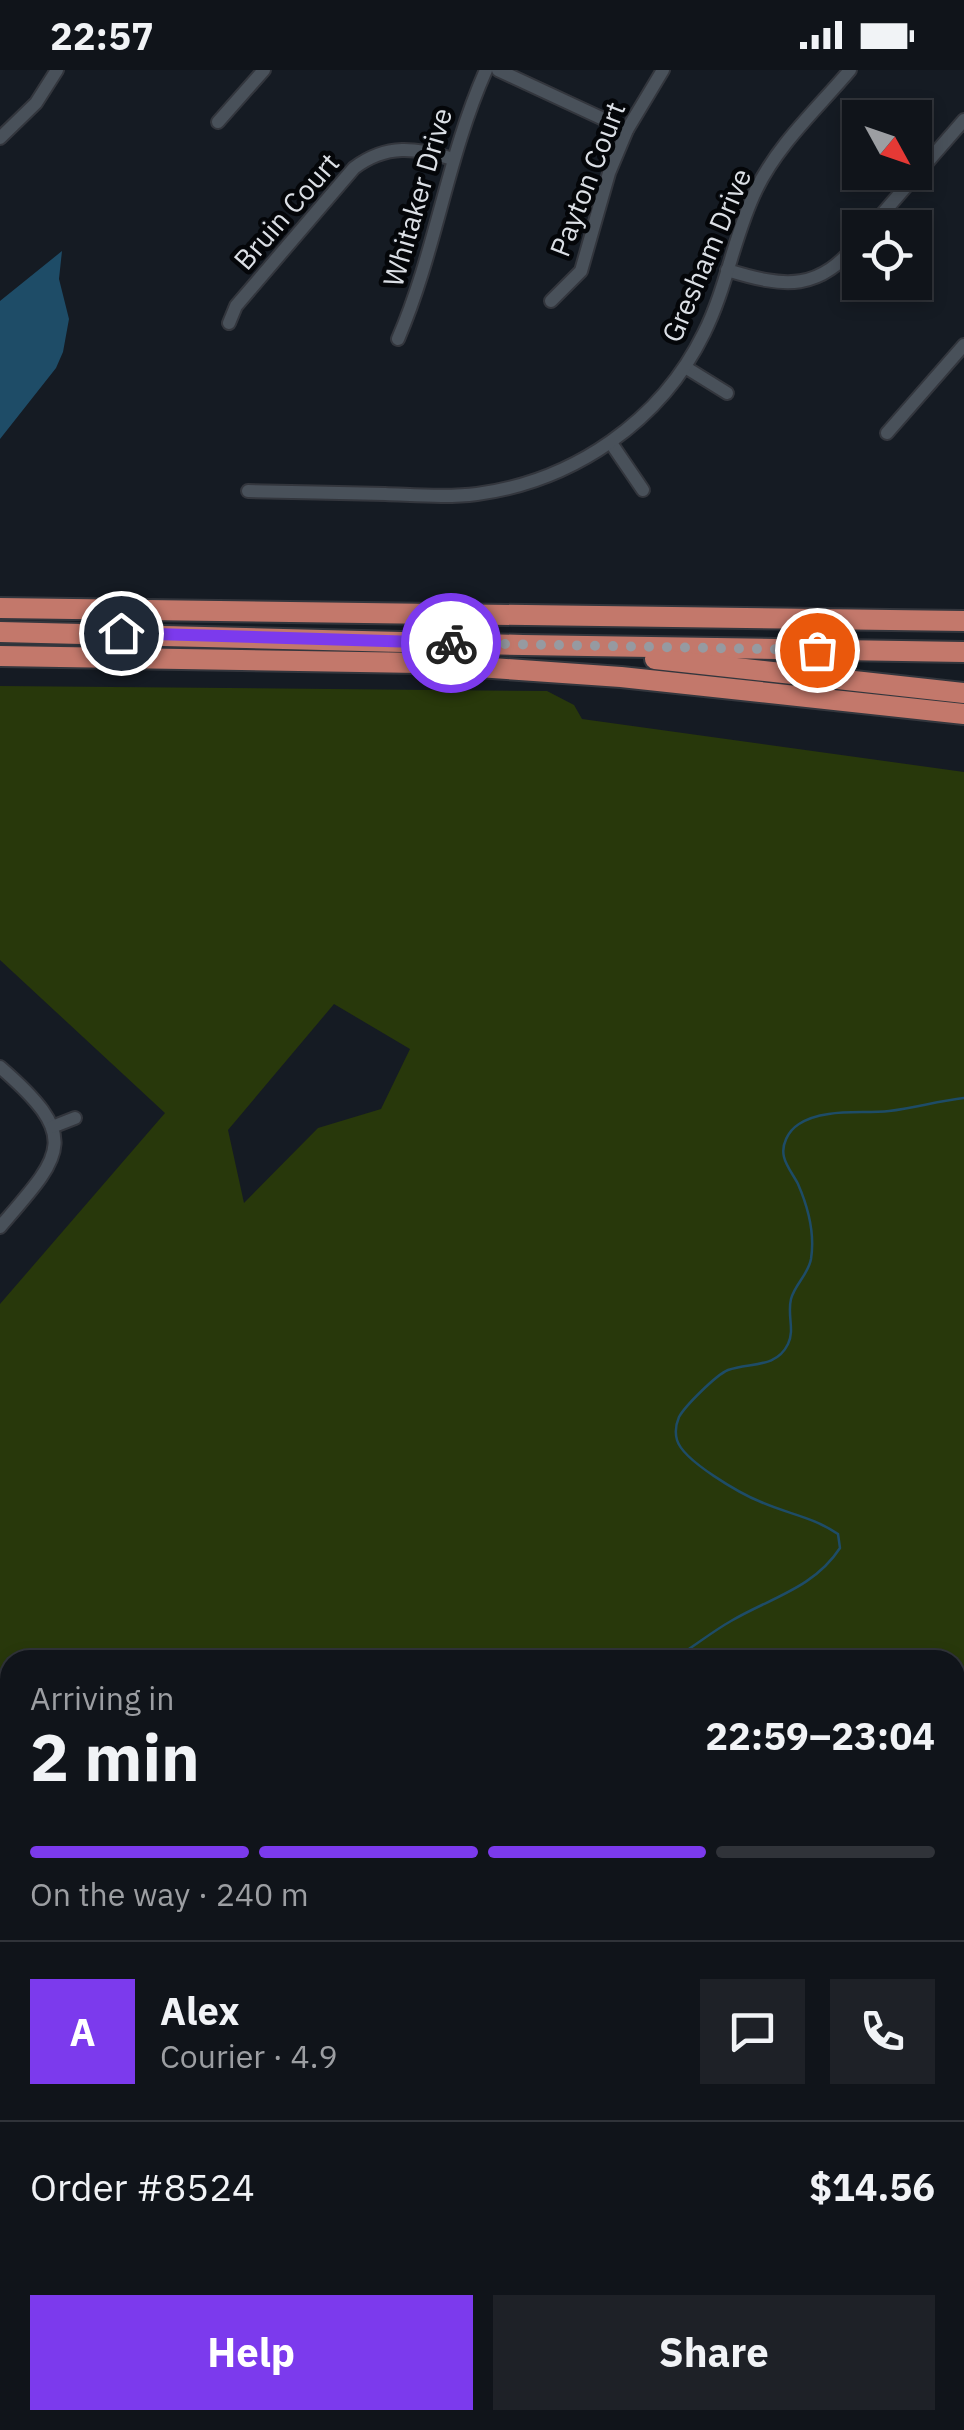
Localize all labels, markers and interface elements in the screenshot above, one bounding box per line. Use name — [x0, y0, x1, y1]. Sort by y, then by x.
text: 22:57 — [50, 11, 154, 60]
street label: Payton Court — [541, 96, 633, 262]
north arrow — [842, 100, 932, 190]
map controls — [842, 100, 932, 300]
street label: Whitaker Drive — [374, 103, 460, 291]
street label: Bruin Court — [225, 145, 347, 277]
street label: Gresham Drive — [653, 162, 759, 348]
button: locate — [842, 210, 932, 300]
pin — [79, 591, 164, 676]
courier — [401, 593, 501, 693]
icon: home — [94, 606, 149, 661]
pin — [775, 608, 860, 693]
icon: bike — [424, 616, 479, 671]
icon: bag — [790, 623, 845, 678]
text: Arriving in — [30, 1677, 175, 1719]
text: 22:59–23:04 — [705, 1711, 935, 1760]
text: 2 min — [30, 1714, 200, 1799]
text: On the way · 240 m — [30, 1873, 309, 1915]
button: chat — [700, 1979, 805, 2084]
button: phone — [830, 1979, 935, 2084]
text: Alex — [160, 1986, 240, 2035]
text: A — [69, 2007, 96, 2056]
text: Courier · 4.9 — [160, 2035, 338, 2077]
text: Order #8524 — [30, 2162, 255, 2211]
text: $14.56 — [809, 2162, 935, 2211]
button: Help — [30, 2295, 473, 2410]
button: Share — [493, 2295, 935, 2410]

